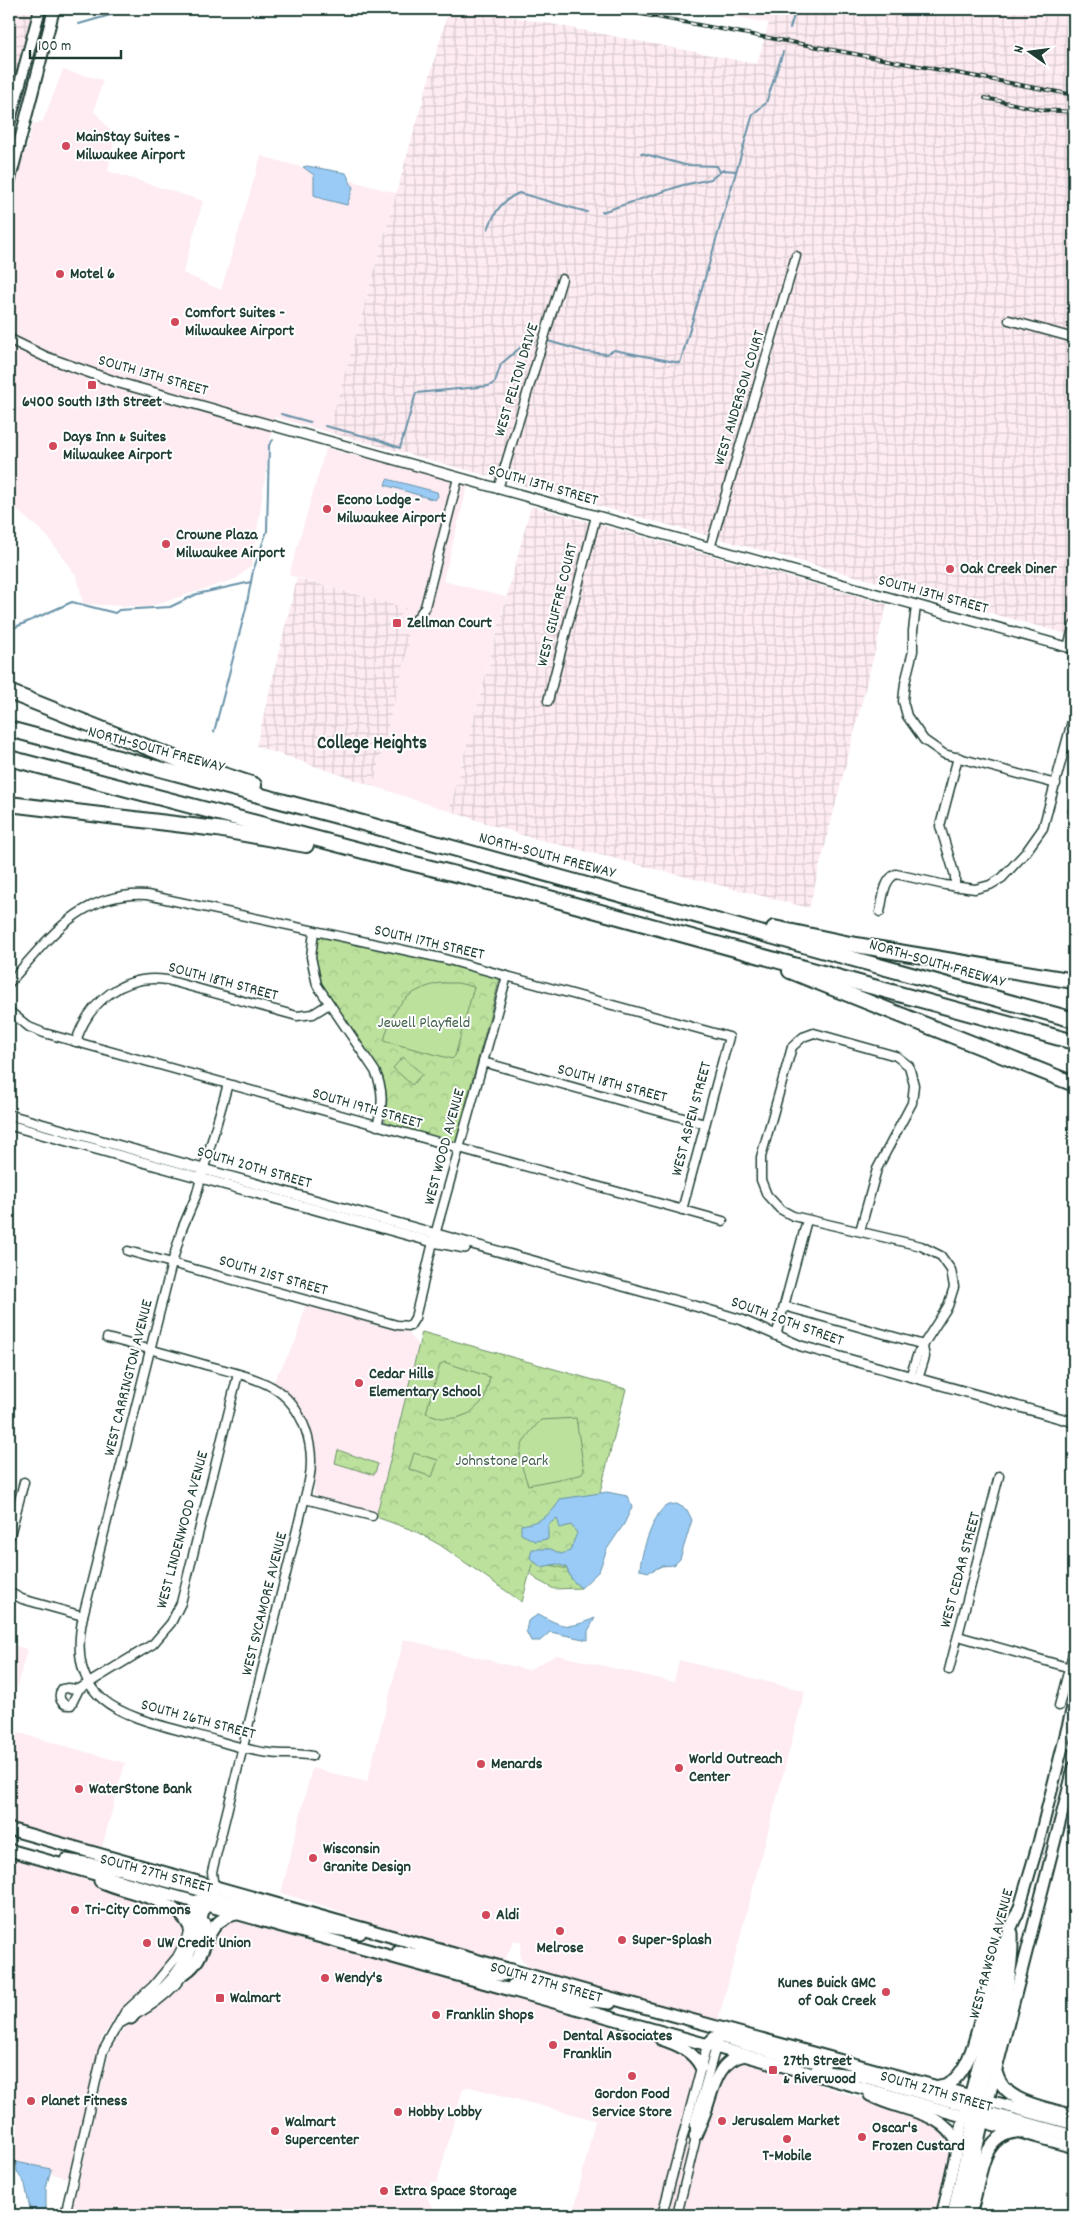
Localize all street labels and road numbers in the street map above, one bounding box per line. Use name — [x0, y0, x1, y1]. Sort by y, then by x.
street label: WEST PELTON DRIVE — [489, 320, 545, 440]
street label: WEST ANDERSON COURT — [708, 327, 772, 468]
street label: SOUTH 13TH STREET — [95, 349, 211, 403]
street label: SOUTH 13TH STREET — [485, 459, 601, 513]
street label: WEST GIUFFRE COURT — [532, 540, 585, 669]
street label: SOUTH 13TH STREET — [875, 569, 991, 621]
street label: NORTH-SOUTH FREEWAY — [85, 721, 228, 780]
street label: NORTH-SOUTH FREEWAY — [476, 827, 619, 886]
street label: SOUTH 17TH STREET — [372, 919, 487, 967]
street label: NORTH-SOUTH FREEWAY — [866, 934, 1009, 995]
street label: SOUTH 18TH STREET — [166, 956, 281, 1008]
street label: SOUTH 18TH STREET — [555, 1058, 670, 1110]
street label: WEST ASPEN STREET — [666, 1059, 718, 1179]
street label: SOUTH 19TH STREET — [309, 1082, 425, 1136]
street label: WEST WOOD AVENUE — [418, 1086, 472, 1208]
street label: SOUTH 20TH STREET — [194, 1141, 315, 1196]
street label: SOUTH 21ST STREET — [216, 1250, 331, 1303]
street label: SOUTH 20TH STREET — [727, 1291, 847, 1353]
street label: WEST CARRINGTON AVENUE — [98, 1297, 160, 1459]
street label: WEST LINDENWOOD AVENUE — [151, 1448, 215, 1611]
street label: WEST CEDAR STREET — [934, 1509, 988, 1631]
street label: WEST SYCAMORE AVENUE — [236, 1529, 294, 1678]
street label: SOUTH 26TH STREET — [138, 1694, 258, 1746]
street label: SOUTH 27TH STREET — [97, 1848, 215, 1900]
street label: WEST RAWSON AVENUE — [964, 1886, 1021, 2022]
street label: SOUTH 27TH STREET — [487, 1956, 605, 2010]
street label: SOUTH 27TH STREET — [877, 2065, 995, 2119]

